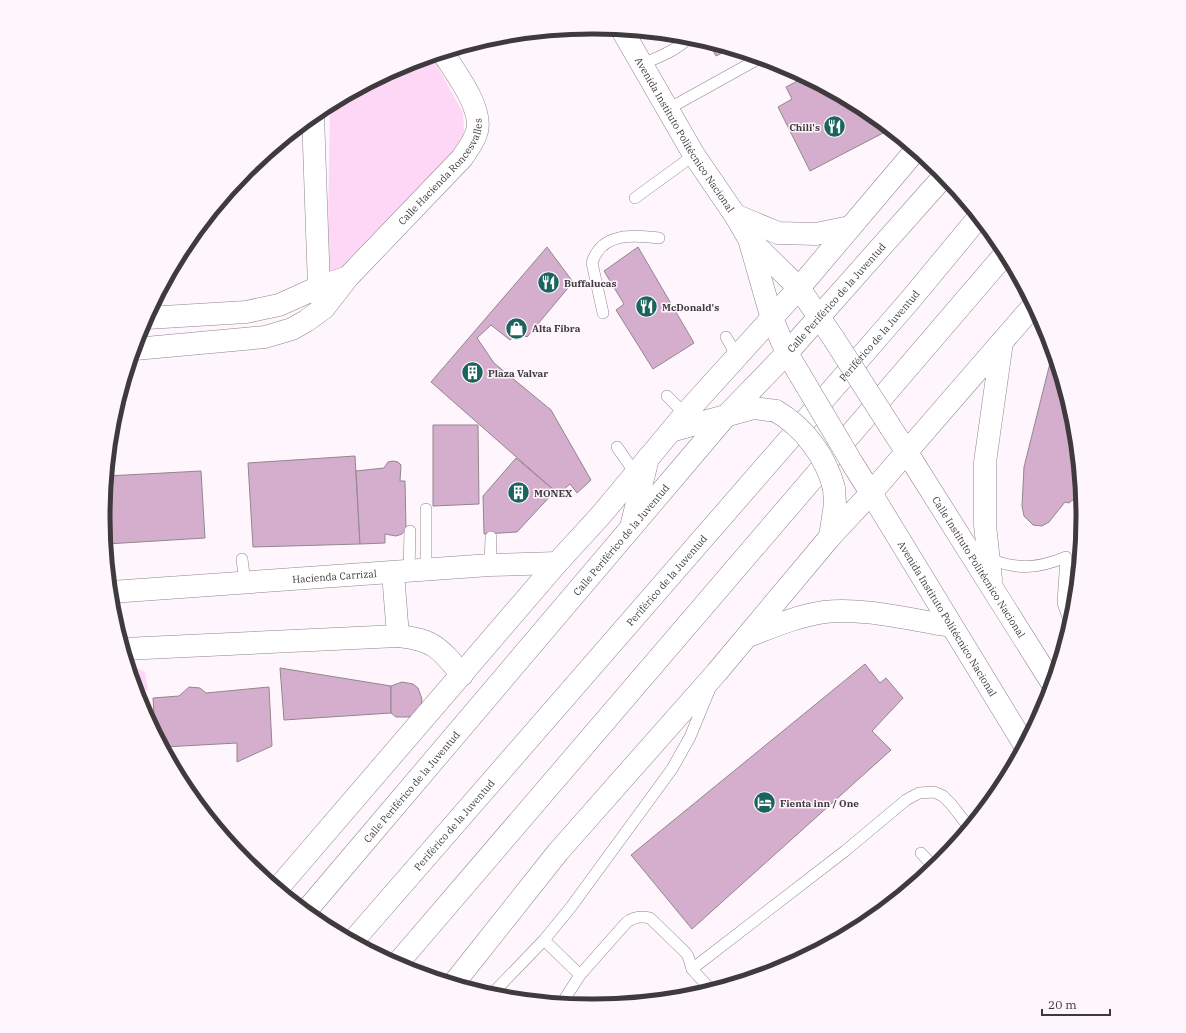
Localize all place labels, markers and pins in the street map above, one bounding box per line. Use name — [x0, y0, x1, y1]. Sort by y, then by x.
restaurant icon: Chili's — [822, 114, 848, 140]
place label: Chili's — [789, 121, 820, 134]
restaurant icon: Buffalucas — [536, 270, 562, 296]
place label: Buffalucas — [564, 277, 617, 290]
restaurant icon: McDonald's — [633, 294, 659, 320]
place label: McDonald's — [662, 301, 719, 314]
shop icon: Alta Fibra — [504, 315, 530, 341]
place label: Alta Fibra — [532, 322, 581, 335]
building icon: Plaza Valvar — [459, 360, 485, 386]
place label: Plaza Valvar — [488, 367, 548, 380]
building icon: MONEX — [506, 480, 532, 506]
place label: MONEX — [534, 487, 573, 500]
hotel icon: Fienta inn / One — [751, 790, 777, 816]
place label: Fienta inn / One — [780, 797, 859, 810]

